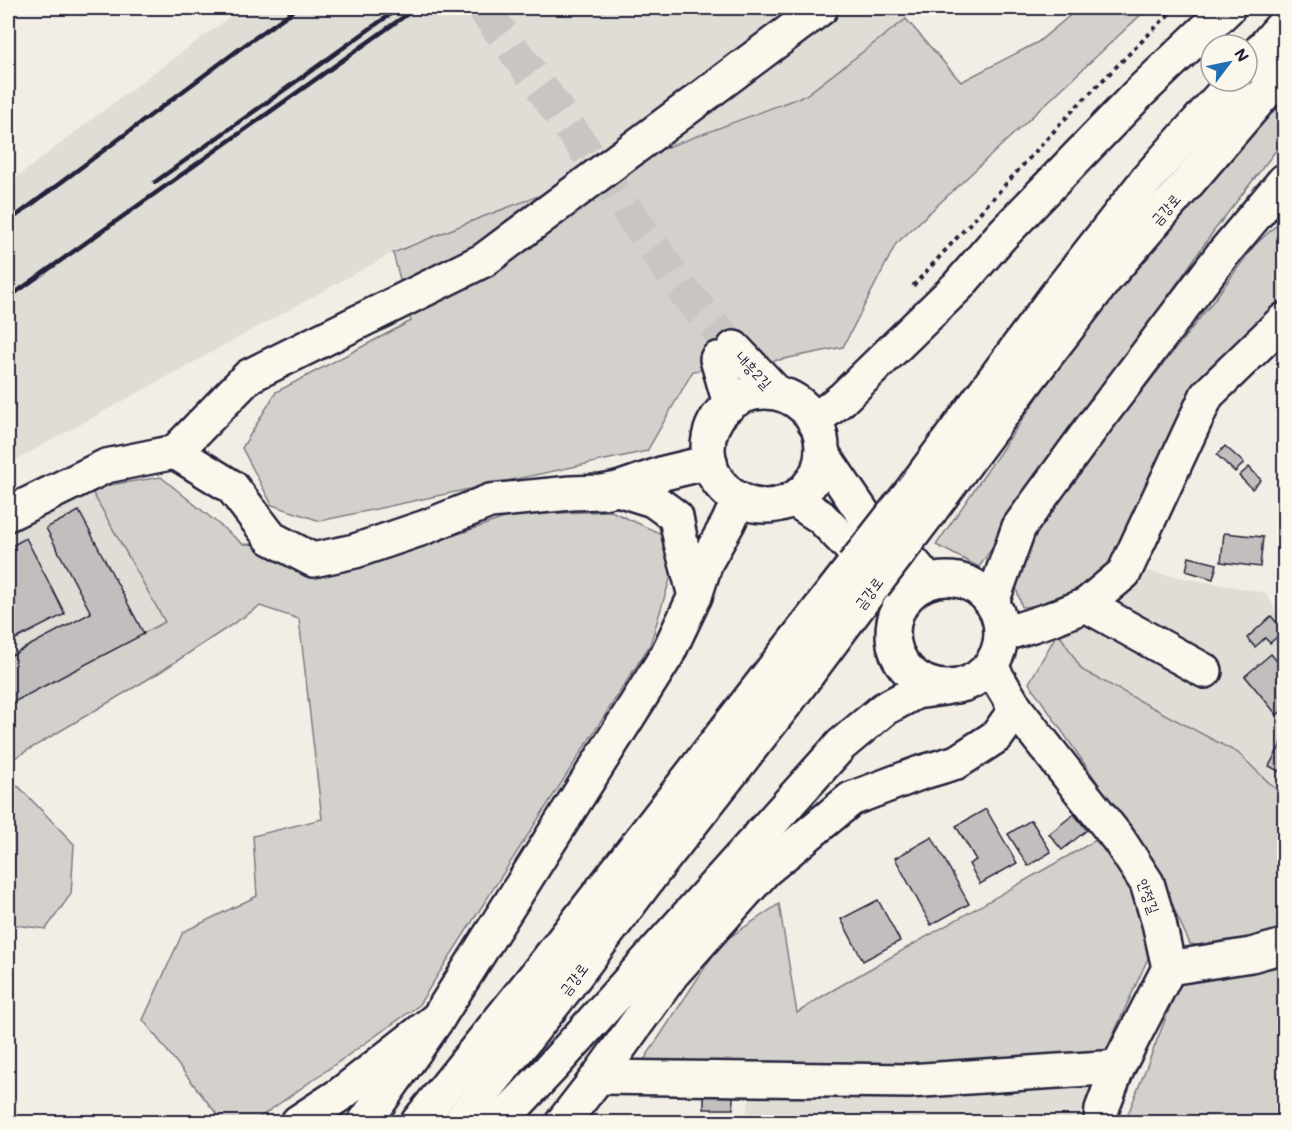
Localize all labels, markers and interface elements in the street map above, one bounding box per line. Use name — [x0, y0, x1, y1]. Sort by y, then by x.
north arrow — [1199, 33, 1259, 93]
text: N — [1230, 44, 1254, 66]
street label: 금강로 — [1146, 189, 1184, 229]
street label: 내흥2길 — [731, 347, 777, 393]
street label: 금강로 — [849, 573, 887, 613]
street label: 안정길 — [1133, 876, 1165, 916]
street label: 금강로 — [554, 959, 592, 999]

